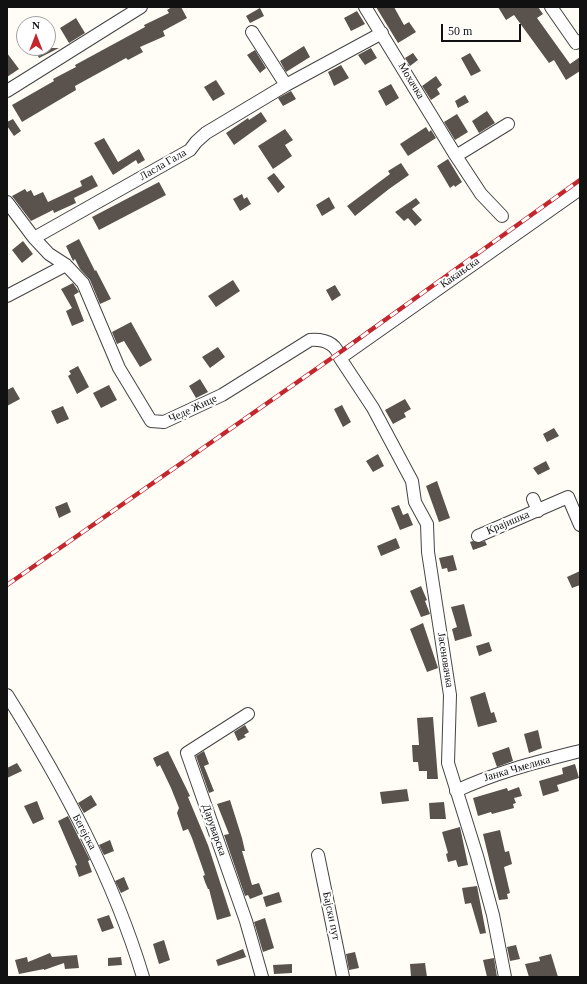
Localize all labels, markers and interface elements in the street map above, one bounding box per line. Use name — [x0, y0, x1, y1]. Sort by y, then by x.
north arrow — [16, 16, 56, 56]
scale bar — [443, 16, 523, 42]
text: N — [32, 19, 40, 31]
text: 50 m — [448, 24, 472, 38]
street label: Мохачка — [395, 60, 427, 102]
street label: Ласла Гала — [137, 146, 189, 184]
street label: Какањска — [438, 255, 482, 291]
street label: Чеде Жице — [167, 392, 219, 426]
street label: Крајишка — [485, 508, 531, 538]
street label: Јасеновачка — [434, 632, 456, 688]
street label: Јанка Чмелика — [482, 753, 552, 785]
street label: Даруварска — [199, 803, 229, 857]
street label: Бегејска — [69, 812, 99, 852]
street label: Бајски пут — [319, 891, 343, 941]

